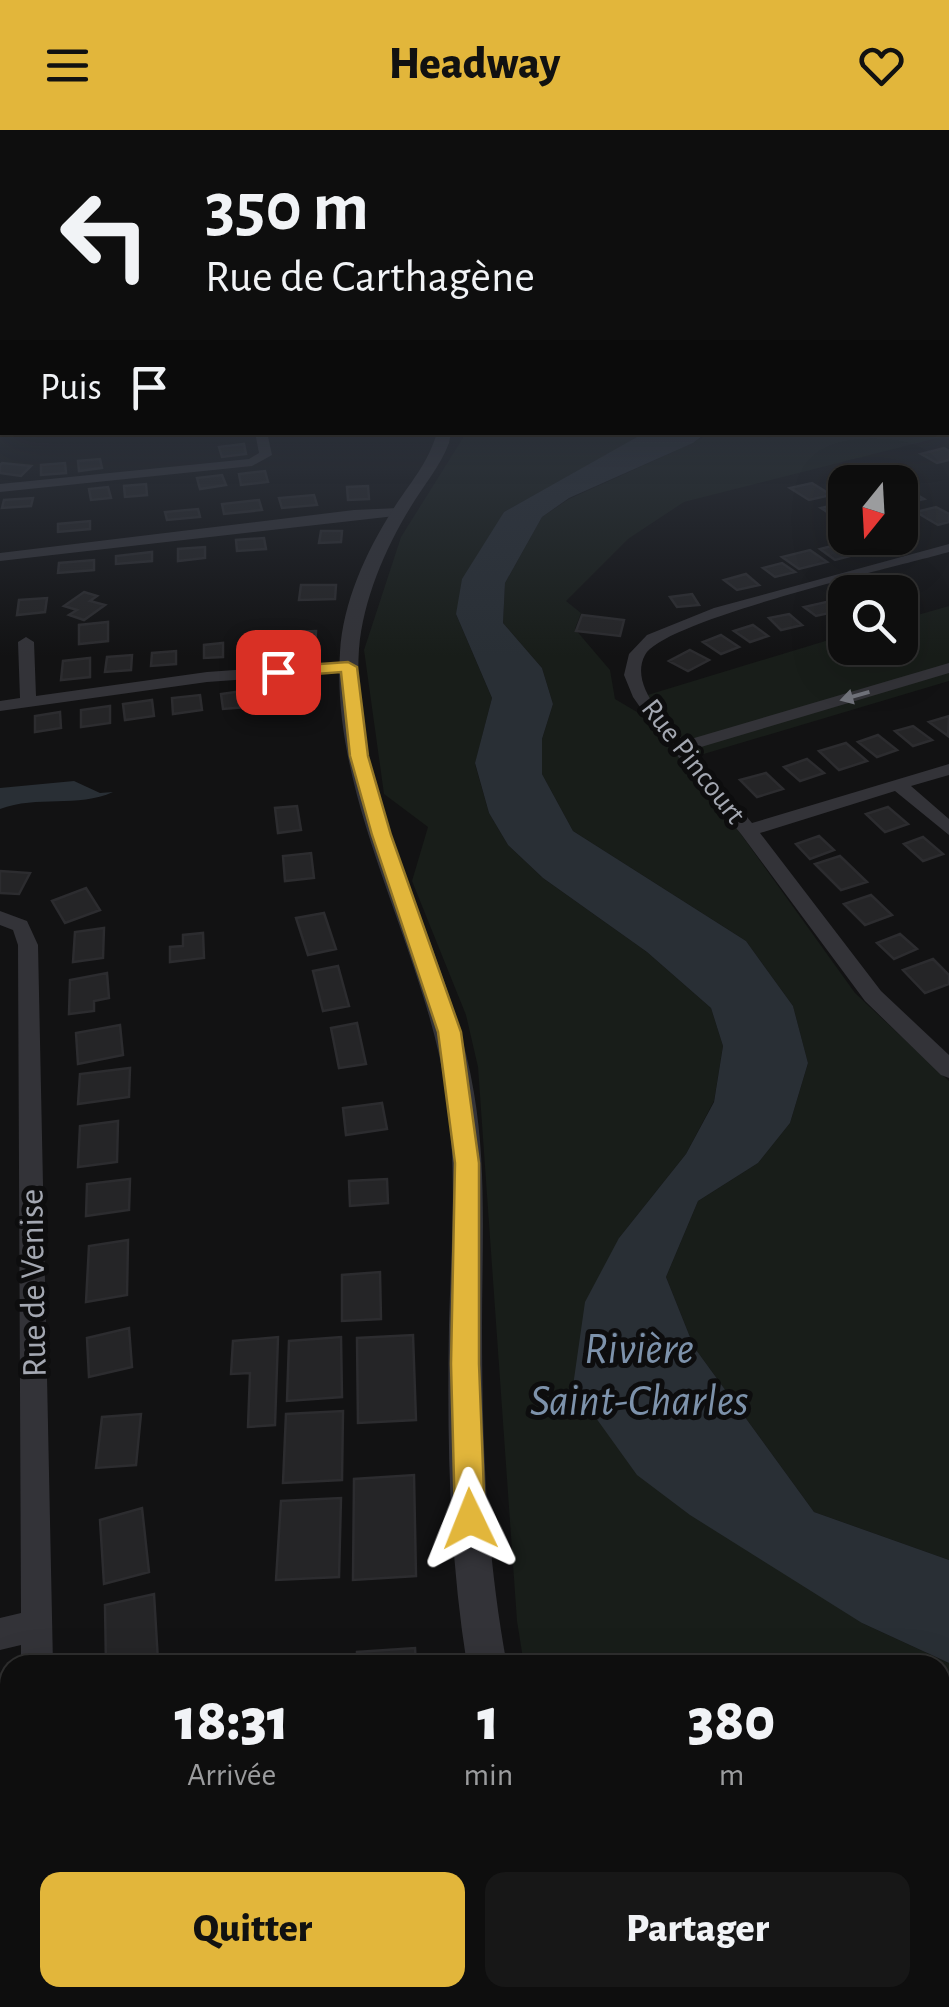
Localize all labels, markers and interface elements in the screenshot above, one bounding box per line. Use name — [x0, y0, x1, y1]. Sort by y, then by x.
icon: menu — [40, 38, 95, 93]
icon: heart — [854, 38, 909, 93]
text: Headway — [389, 42, 560, 87]
icon: left — [40, 170, 170, 300]
text: 350 m — [205, 173, 369, 243]
text: Rue de Carthagène — [205, 255, 535, 300]
icon: arrive — [122, 360, 177, 415]
text: Puis — [40, 369, 102, 407]
north arrow — [828, 465, 918, 555]
map controls — [828, 465, 918, 665]
button: search — [828, 575, 918, 665]
pin — [236, 630, 321, 715]
icon: arrive — [251, 645, 306, 700]
one-way arrow — [840, 689, 870, 704]
street label: Rue Pincourt — [636, 694, 751, 830]
street label: Rue de Venise — [14, 1188, 53, 1377]
water label: Rivière Saint-Charles — [530, 1327, 748, 1424]
position arrow — [418, 1467, 522, 1571]
text: 18:31 — [175, 1691, 289, 1751]
text: 1 — [477, 1691, 499, 1751]
text: 380 — [688, 1691, 775, 1751]
text: Arrivée — [187, 1759, 276, 1791]
text: min — [463, 1759, 513, 1791]
text: m — [719, 1759, 744, 1791]
button: Quitter — [40, 1872, 465, 1987]
button: Partager — [485, 1872, 910, 1987]

